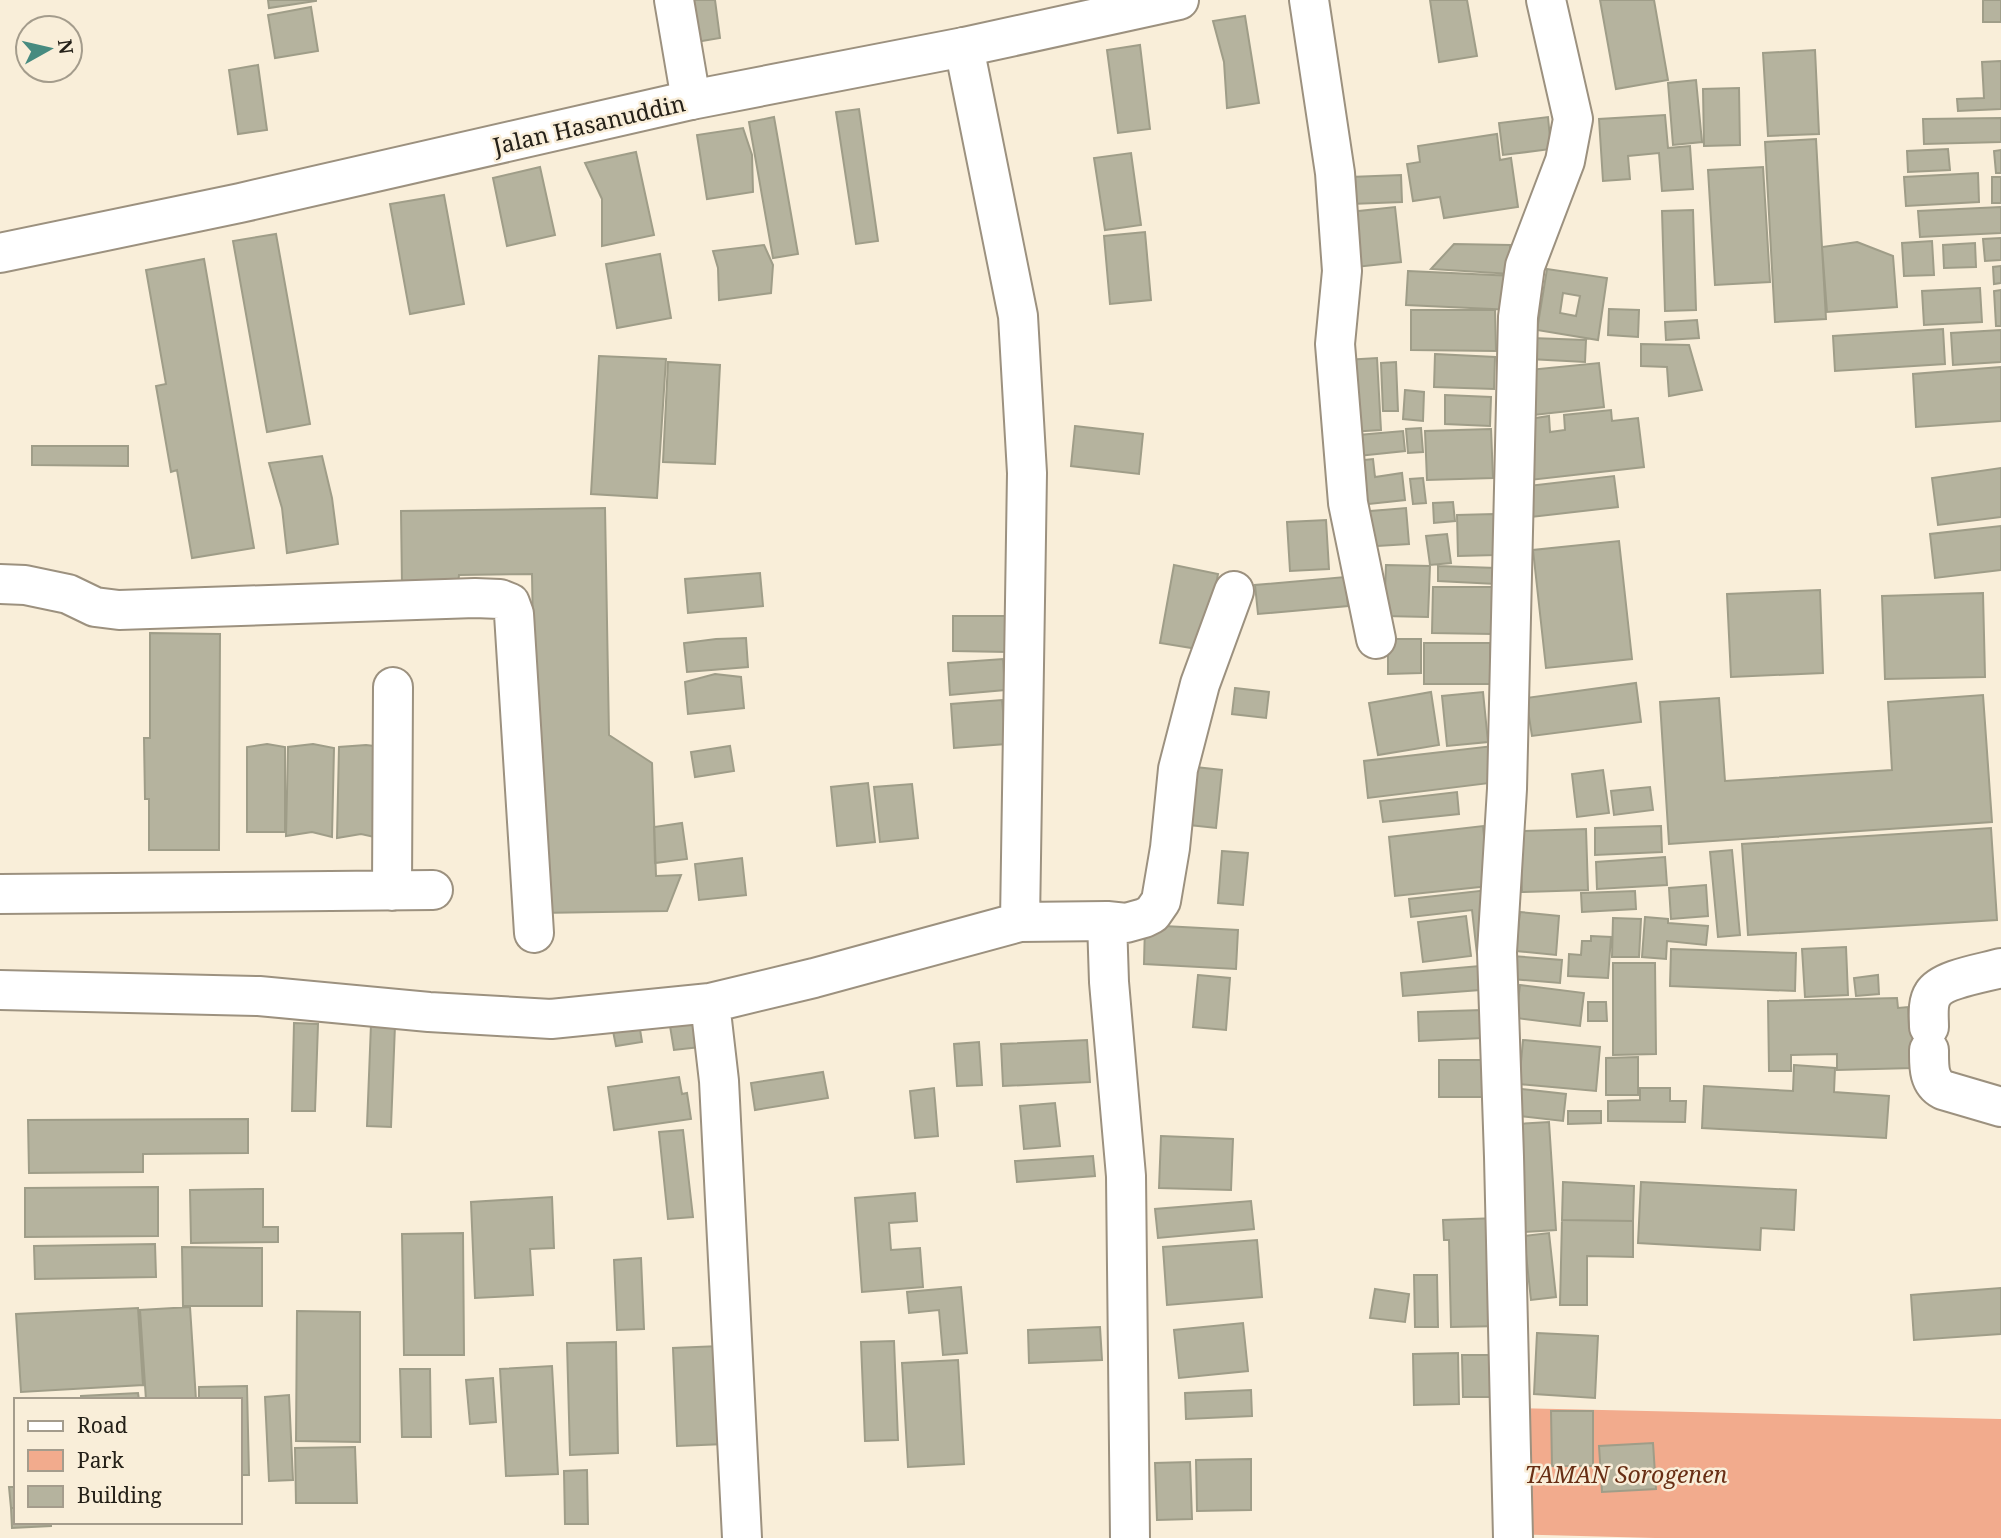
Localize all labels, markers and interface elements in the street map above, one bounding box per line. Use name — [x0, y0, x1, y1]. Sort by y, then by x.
north arrow — [14, 14, 84, 84]
text: N — [52, 37, 80, 56]
street label: Jalan Hasanuddin — [489, 86, 688, 162]
legend — [14, 1398, 242, 1524]
text: Road — [77, 1411, 128, 1439]
text: Park — [77, 1446, 124, 1474]
park label: TAMAN Sorogenen — [1525, 1458, 1727, 1490]
text: Building — [77, 1481, 162, 1509]

